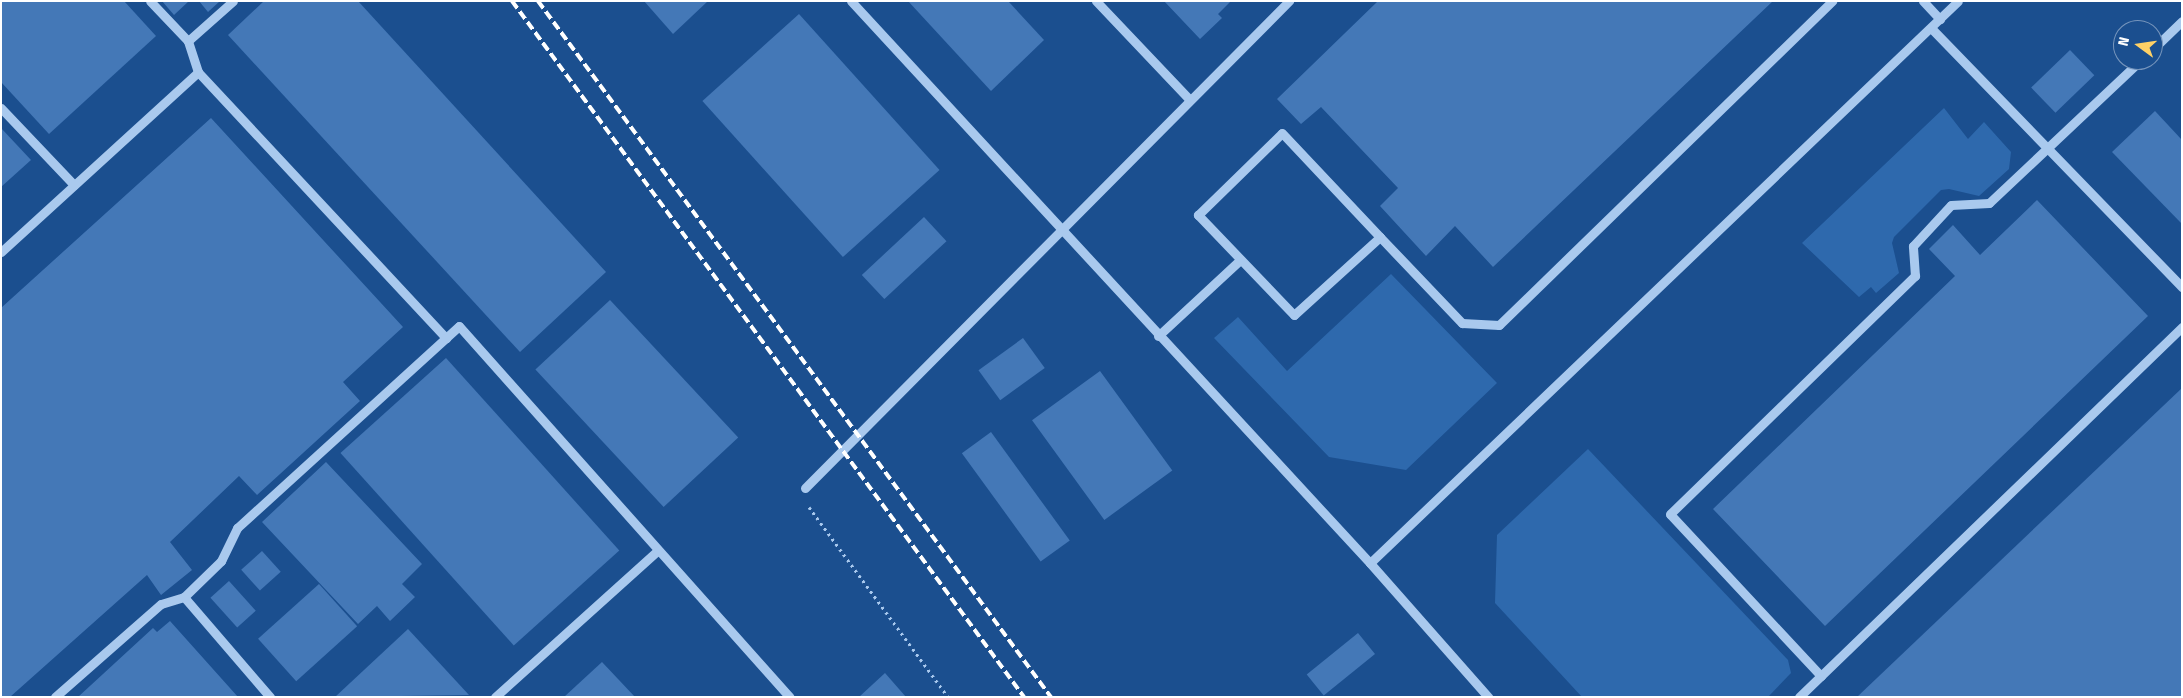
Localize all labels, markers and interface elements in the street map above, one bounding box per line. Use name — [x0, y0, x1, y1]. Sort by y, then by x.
north arrow — [2113, 20, 2163, 70]
text: N — [2115, 35, 2133, 48]

